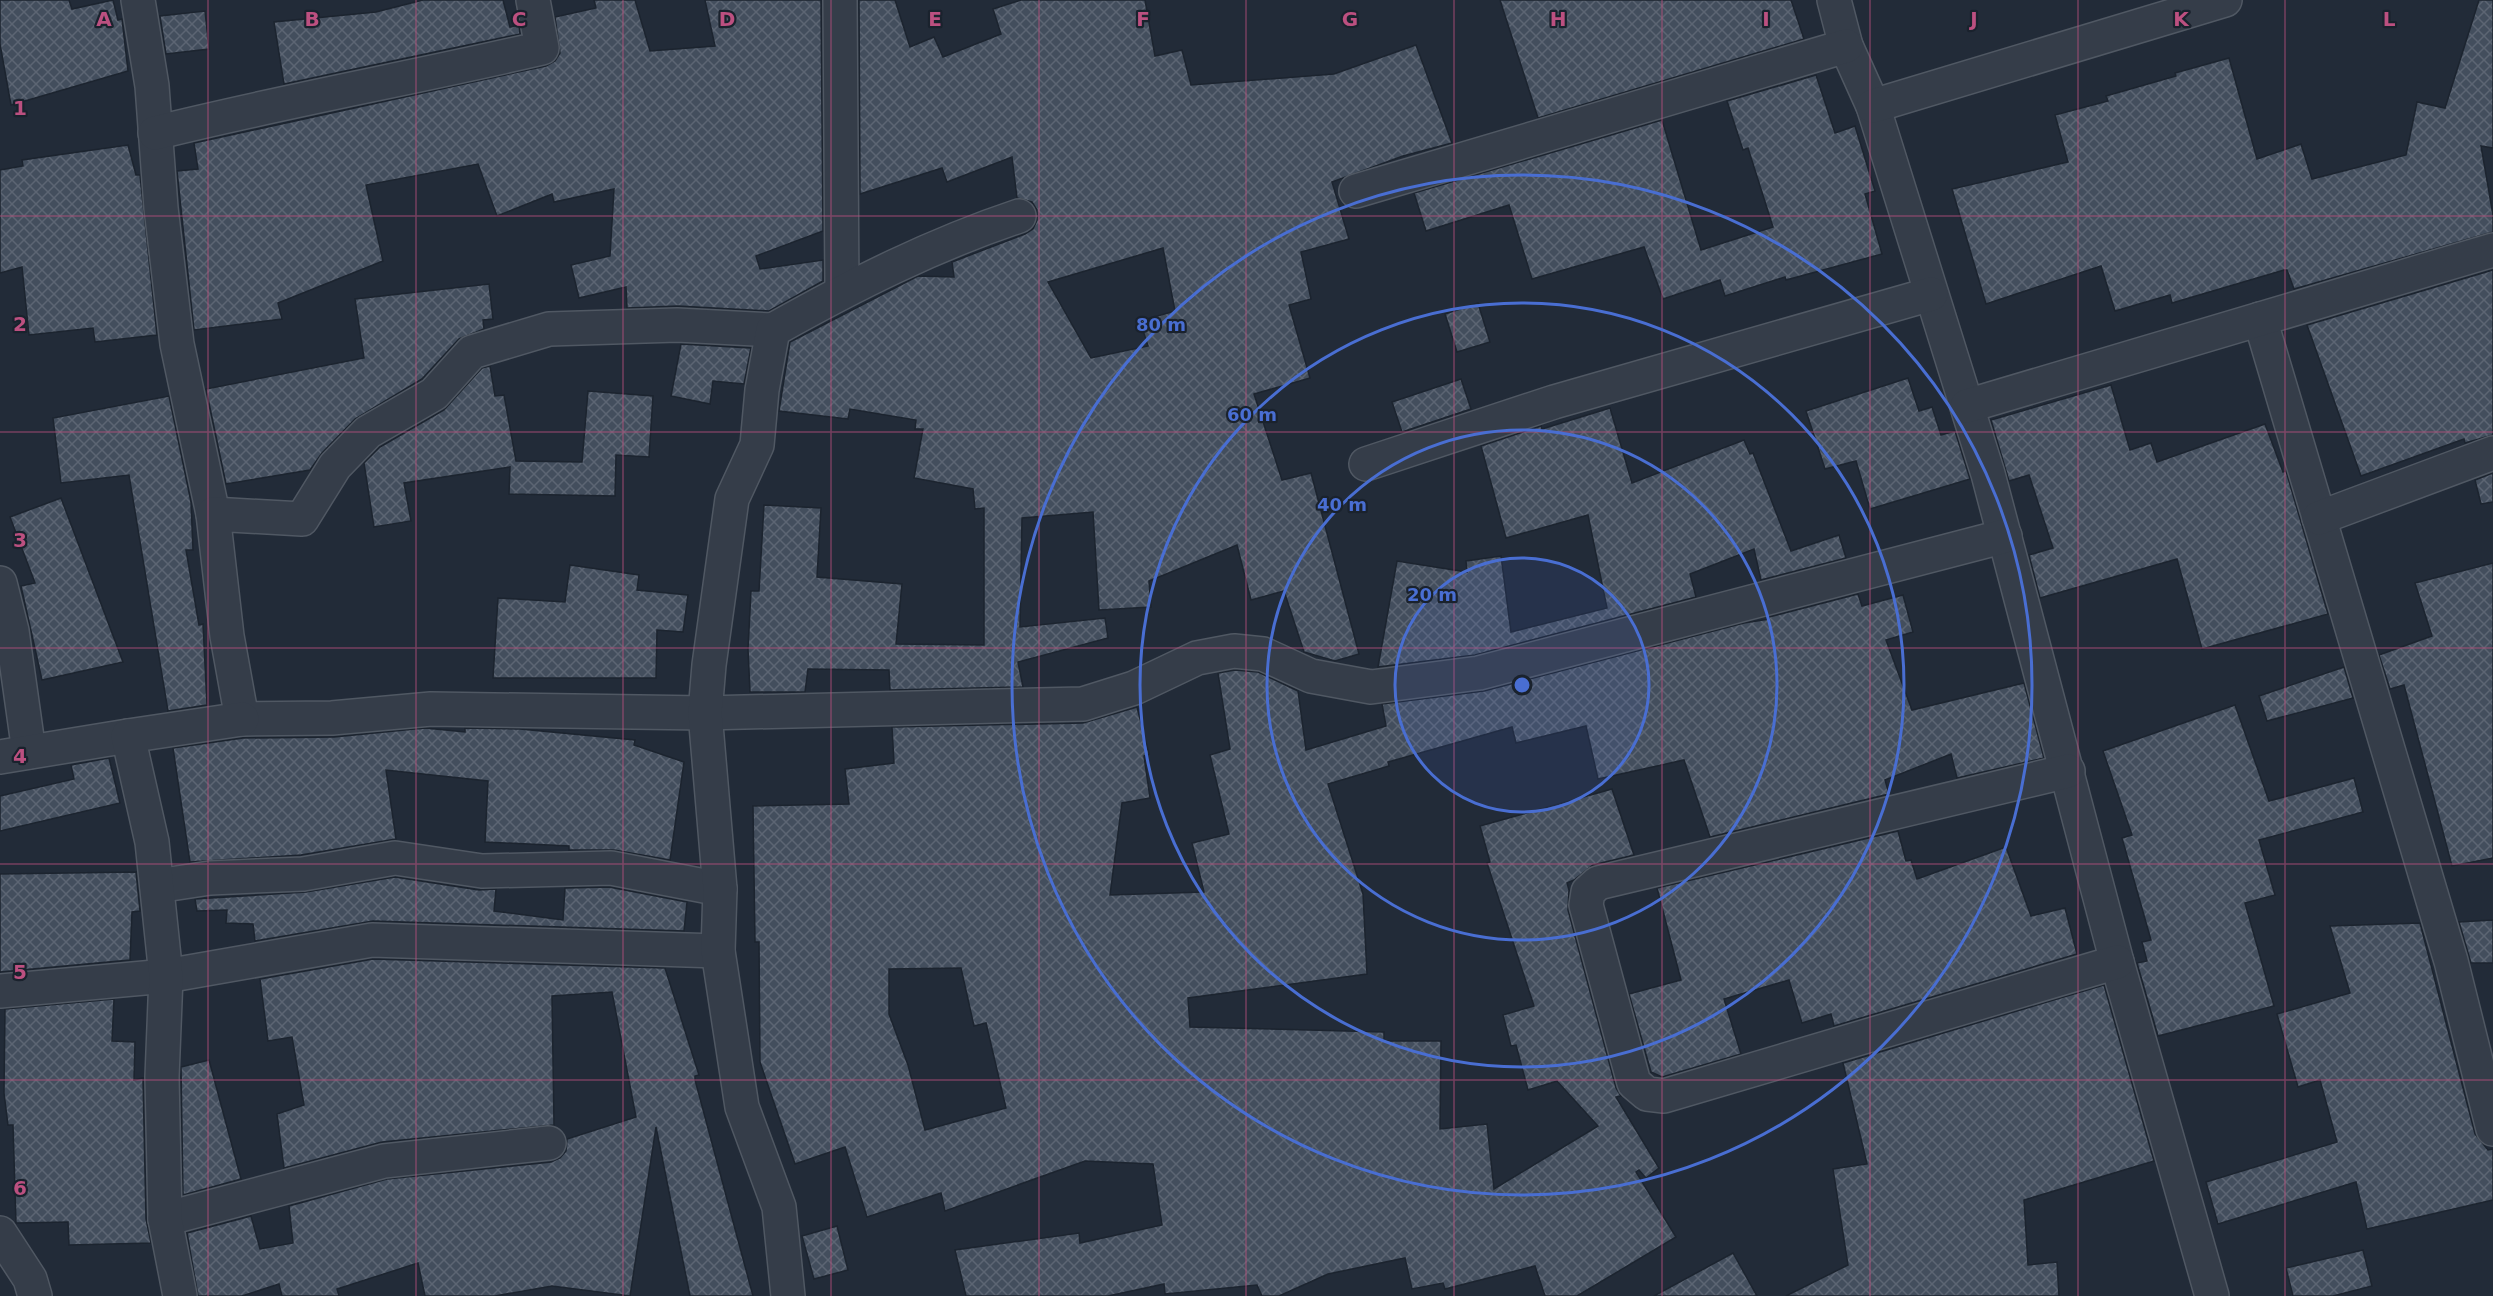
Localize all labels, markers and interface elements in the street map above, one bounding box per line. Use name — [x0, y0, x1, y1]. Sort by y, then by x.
text: A — [96, 7, 112, 31]
text: B — [304, 7, 320, 31]
text: C — [512, 7, 526, 31]
text: D — [719, 7, 735, 31]
text: E — [928, 7, 942, 31]
text: F — [1136, 7, 1150, 31]
text: G — [1342, 7, 1358, 31]
text: H — [1550, 7, 1566, 31]
text: I — [1762, 7, 1770, 31]
text: J — [1968, 7, 1978, 31]
text: K — [2173, 7, 2190, 31]
text: L — [2383, 7, 2396, 31]
text: 1 — [13, 96, 27, 120]
text: 2 — [13, 312, 27, 336]
text: 80 m — [1136, 314, 1186, 335]
text: 60 m — [1227, 404, 1277, 425]
text: 40 m — [1317, 494, 1367, 515]
text: 3 — [13, 528, 27, 552]
text: 20 m — [1407, 584, 1457, 605]
centre of rings — [1512, 675, 1532, 695]
text: 4 — [13, 744, 27, 768]
text: 5 — [13, 960, 27, 984]
text: 6 — [13, 1176, 27, 1200]

